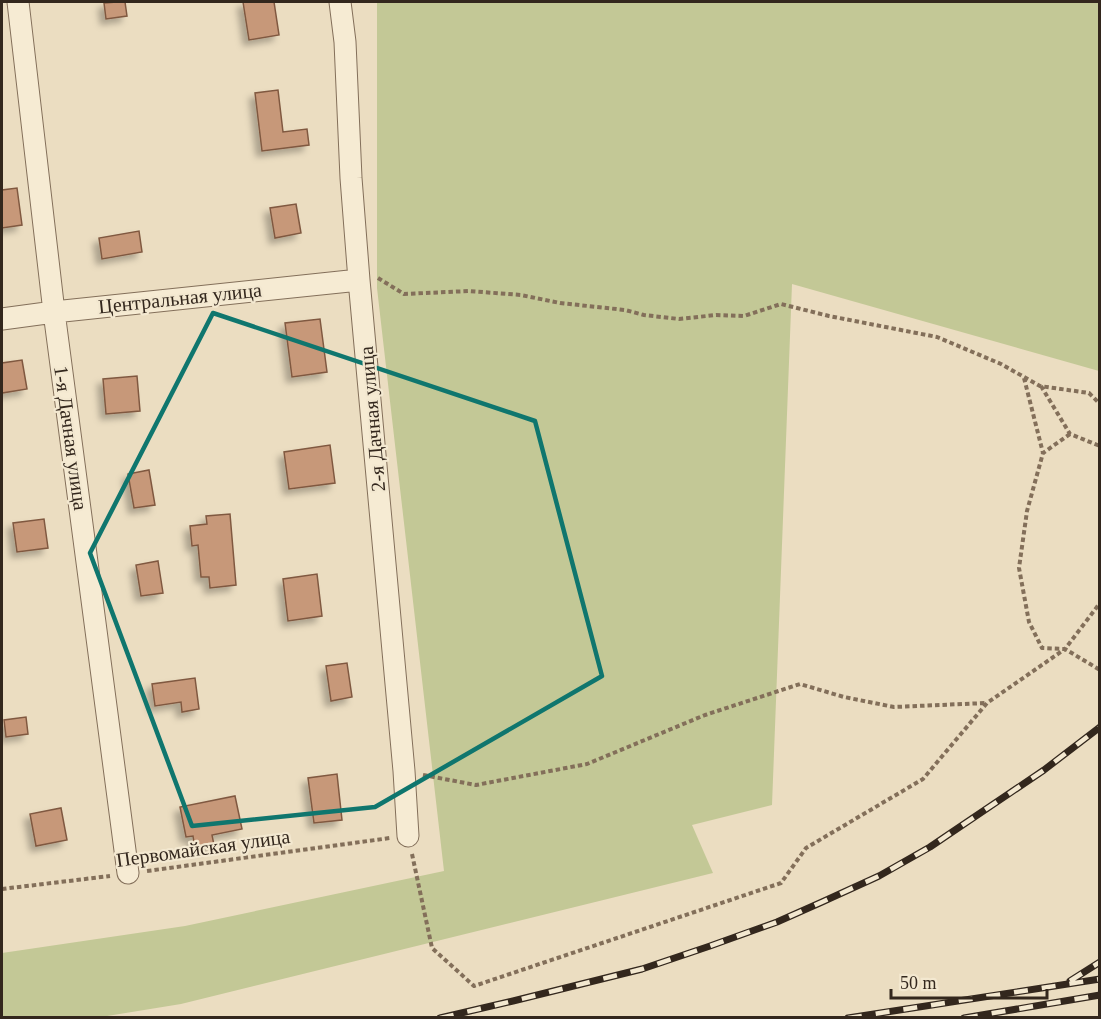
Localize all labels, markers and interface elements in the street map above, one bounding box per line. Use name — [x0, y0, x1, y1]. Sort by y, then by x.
street label: Центральная улица — [97, 278, 263, 319]
street label: 2-я Дачная улица — [355, 345, 390, 493]
street label: 1-я Дачная улица — [49, 364, 92, 512]
street label: Первомайская улица — [115, 825, 291, 872]
scale bar — [891, 962, 1047, 1000]
text: 50 m — [900, 973, 937, 993]

